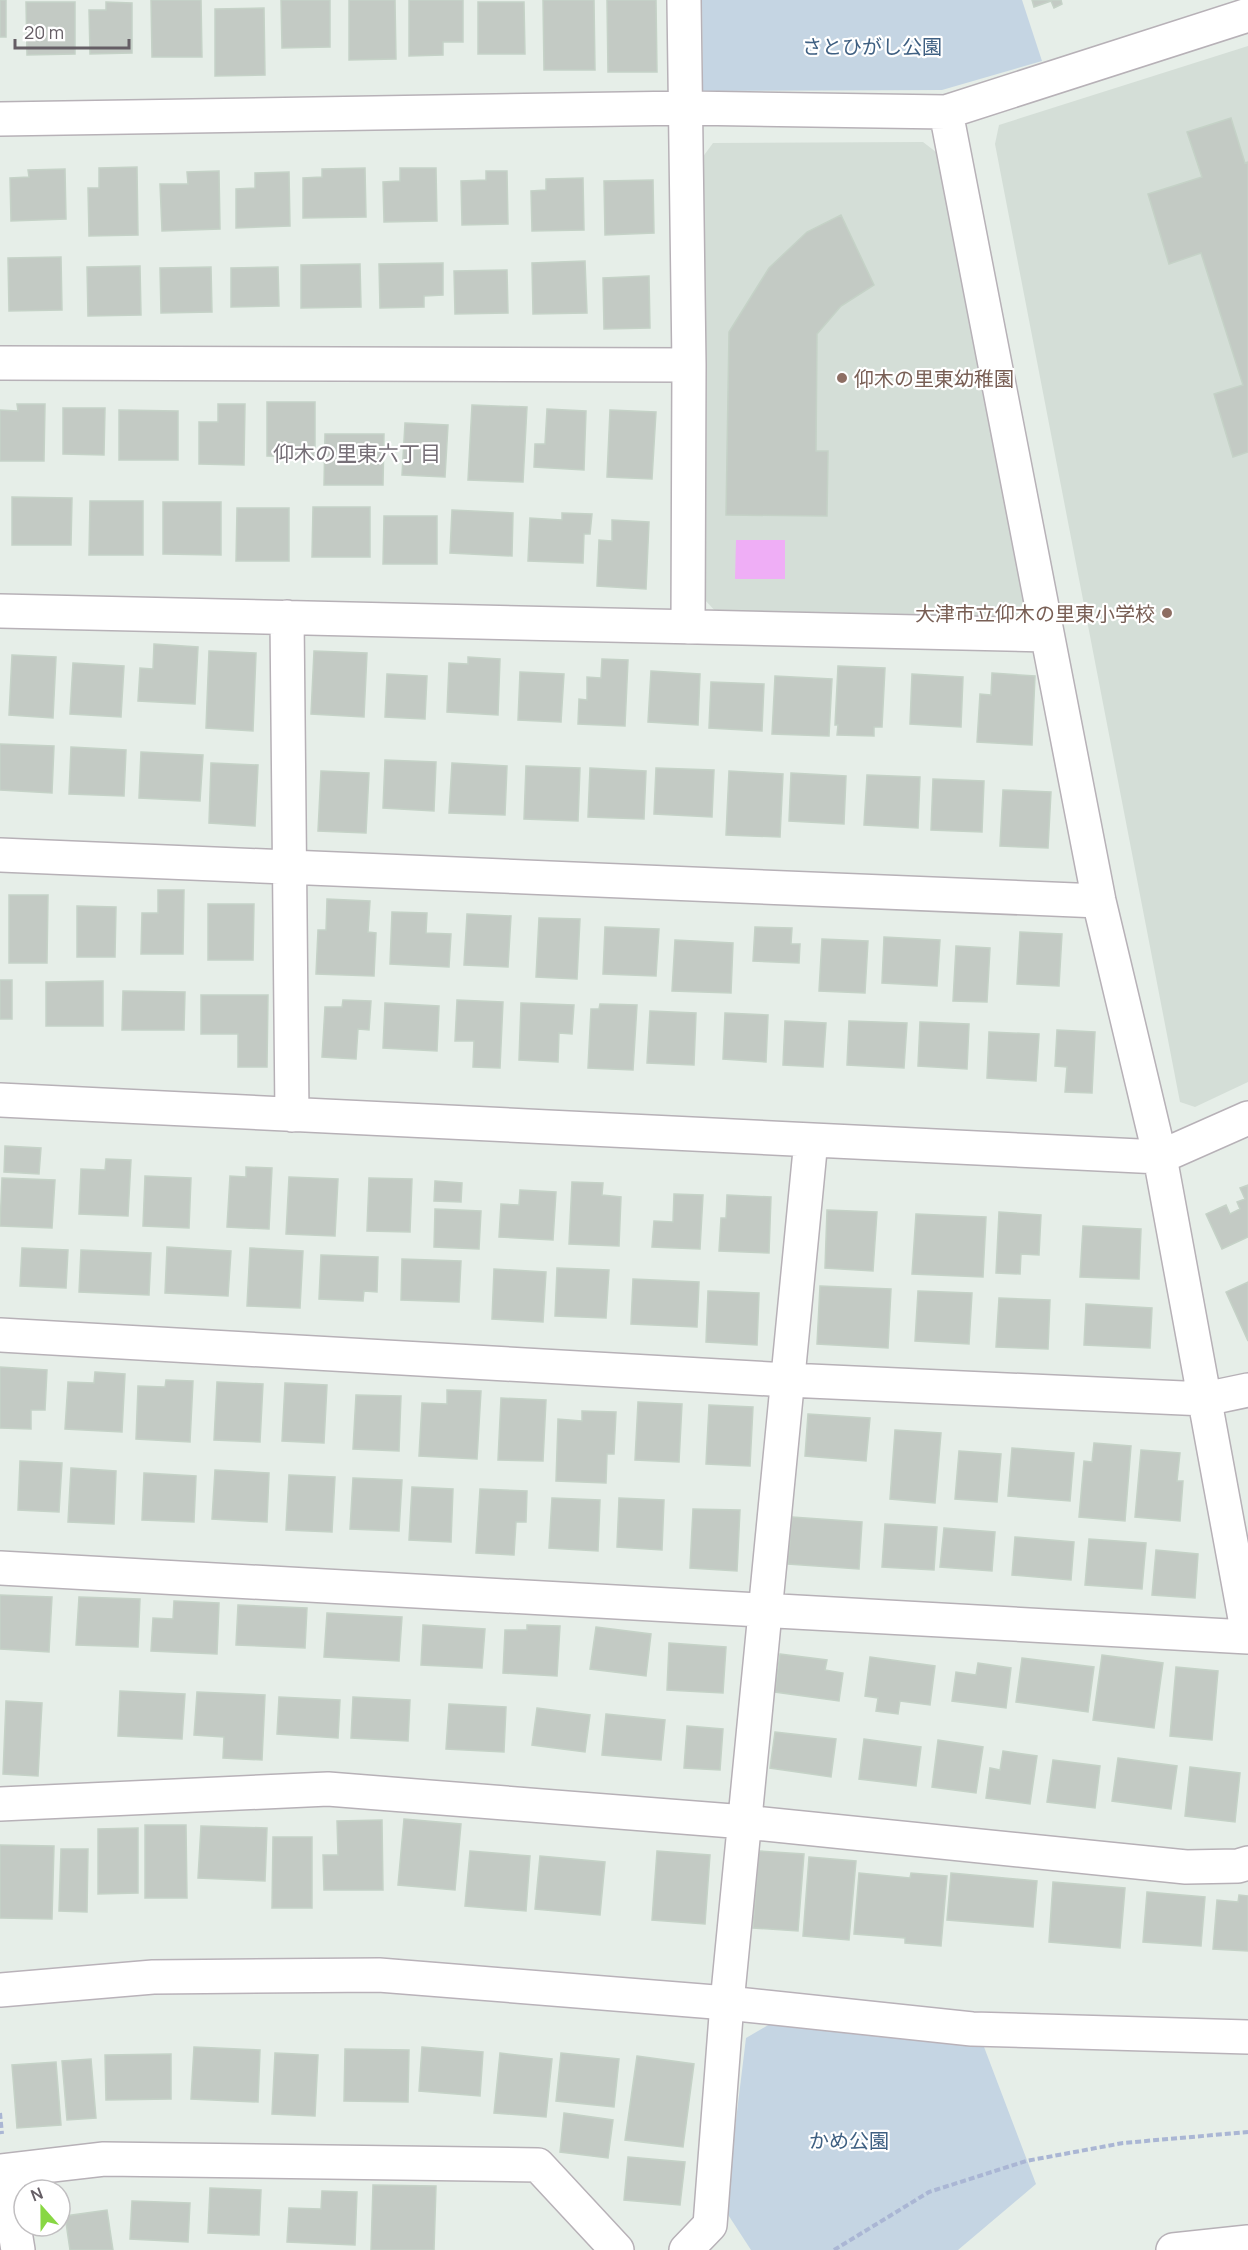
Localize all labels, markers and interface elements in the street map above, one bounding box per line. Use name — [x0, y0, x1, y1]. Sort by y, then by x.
scale bar — [15, 12, 129, 50]
text: 20 m — [24, 20, 64, 44]
park label: さとひがし公園 — [802, 33, 942, 60]
place label: 仰木の里東幼稚園 — [854, 365, 1014, 392]
marker: 仰木の里東幼稚園 — [835, 371, 849, 385]
district label: 仰木の里東六丁目 — [273, 439, 441, 467]
place label: 大津市立仰木の里東小学校 — [915, 600, 1155, 627]
marker: 大津市立仰木の里東小学校 — [1160, 606, 1174, 620]
park label: かめ公園 — [809, 2127, 889, 2154]
north arrow — [12, 2178, 72, 2238]
text: N — [27, 2182, 46, 2206]

